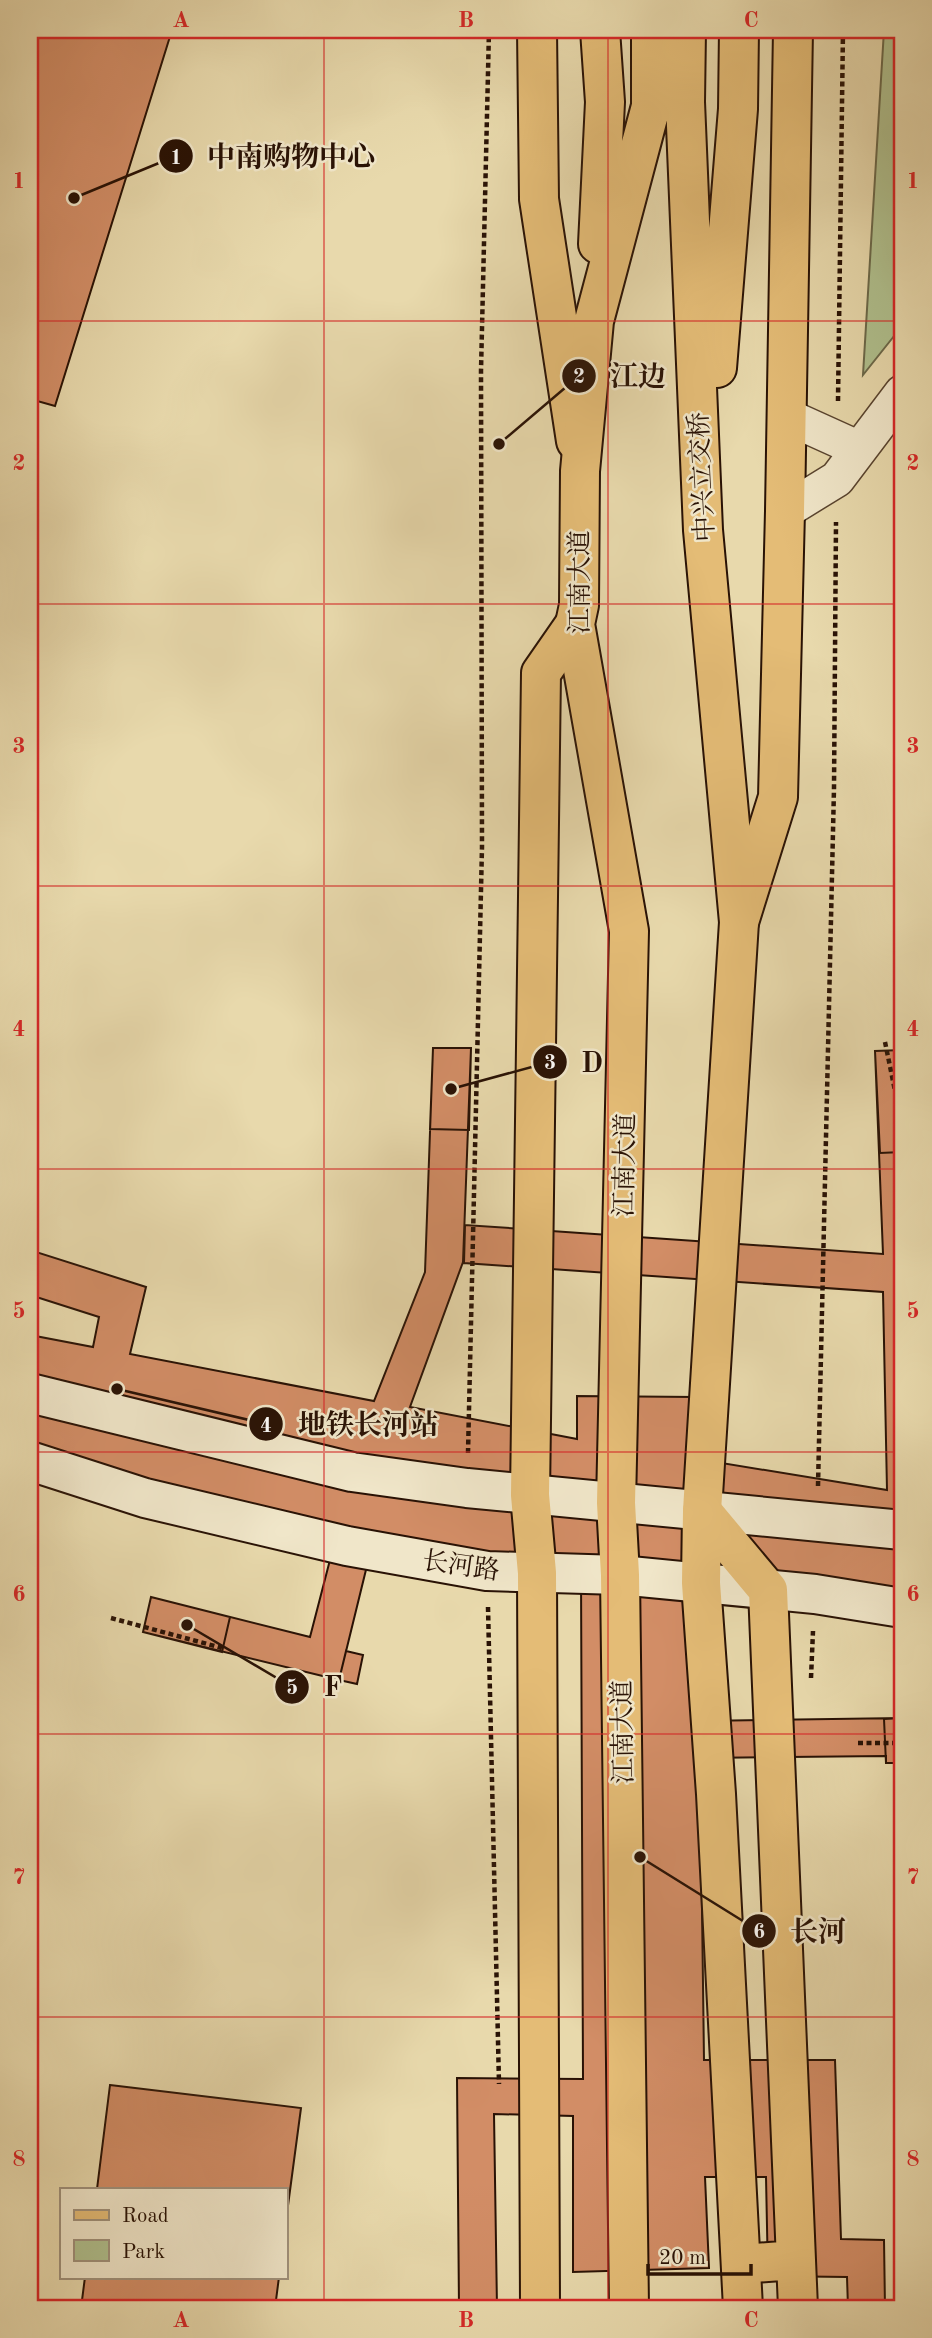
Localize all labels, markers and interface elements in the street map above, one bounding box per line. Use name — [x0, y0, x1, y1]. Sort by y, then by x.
text: A — [172, 9, 190, 32]
text: B — [458, 9, 474, 32]
text: C — [743, 9, 759, 32]
callout: 中南购物中心 — [158, 132, 389, 181]
text: 中南购物中心 — [207, 142, 375, 173]
text: 1 — [170, 148, 182, 169]
text: 1 — [12, 170, 26, 193]
text: 1 — [906, 170, 920, 193]
callout: 江边 — [561, 352, 680, 401]
text: 江边 — [610, 361, 666, 393]
text: 2 — [573, 367, 585, 388]
street label: 中兴立交桥 — [685, 411, 719, 543]
text: 2 — [12, 452, 26, 475]
text: 2 — [906, 452, 920, 475]
street label: 江南大道 — [566, 530, 594, 634]
text: 3 — [12, 735, 26, 758]
text: 3 — [906, 735, 920, 758]
text: 4 — [12, 1018, 26, 1041]
text: 4 — [906, 1018, 920, 1041]
callout: D — [532, 1037, 617, 1086]
text: D — [581, 1051, 603, 1079]
text: 3 — [544, 1053, 556, 1074]
street label: 江南大道 — [610, 1113, 640, 1217]
text: 5 — [12, 1300, 26, 1323]
text: 5 — [906, 1300, 920, 1323]
callout: 地铁长河站 — [249, 1400, 452, 1449]
text: 地铁长河站 — [298, 1409, 438, 1441]
text: 4 — [260, 1416, 272, 1437]
street label: 长河路 — [420, 1547, 501, 1585]
text: 6 — [12, 1583, 26, 1606]
text: 6 — [906, 1583, 920, 1606]
callout: F — [274, 1662, 356, 1711]
text: F — [324, 1675, 342, 1703]
text: 5 — [286, 1678, 298, 1699]
street label: 江南大道 — [608, 1680, 638, 1784]
text: 7 — [12, 1866, 26, 1889]
text: 7 — [906, 1866, 920, 1889]
callout: 长河 — [741, 1906, 860, 1955]
text: 长河 — [790, 1916, 846, 1948]
text: 6 — [753, 1922, 765, 1943]
text: 8 — [12, 2148, 26, 2171]
text: 8 — [906, 2148, 920, 2171]
legend — [60, 2188, 287, 2278]
text: Road — [122, 2206, 169, 2227]
scale bar — [648, 2233, 752, 2277]
text: Park — [122, 2242, 165, 2263]
text: 20 m — [659, 2248, 706, 2269]
text: A — [172, 2309, 190, 2332]
text: B — [458, 2309, 474, 2332]
text: C — [743, 2309, 759, 2332]

